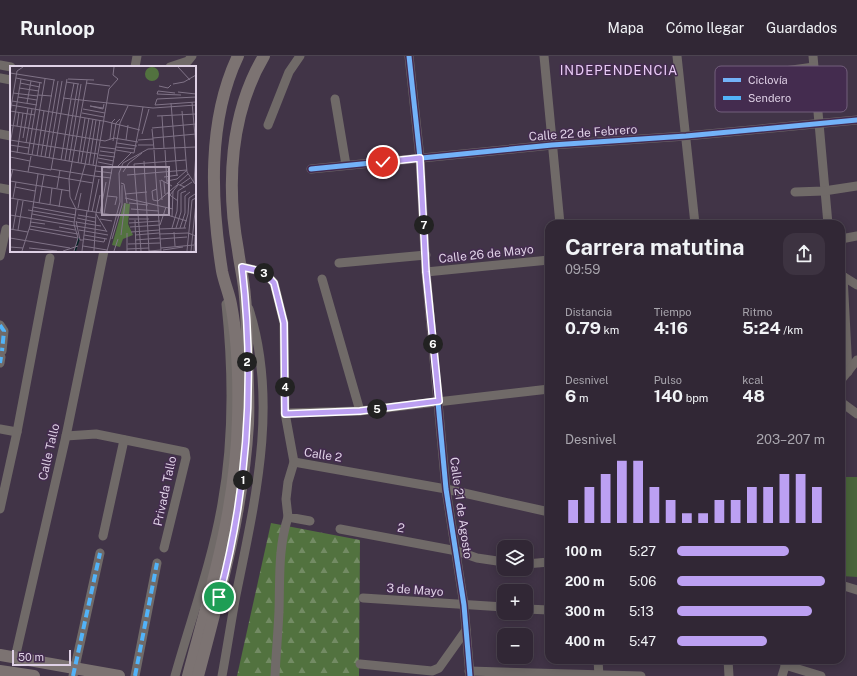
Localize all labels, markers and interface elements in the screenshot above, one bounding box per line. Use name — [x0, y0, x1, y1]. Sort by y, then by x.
text: Runloop — [20, 17, 95, 39]
text: Mapa — [608, 20, 644, 36]
text: Cómo llegar — [666, 20, 744, 36]
text: Guardados — [766, 20, 837, 36]
district label: INDEPENDENCIA — [560, 63, 678, 78]
inset map — [10, 66, 196, 252]
legend — [715, 66, 847, 112]
text: Ciclovía — [748, 74, 788, 86]
text: Sendero — [748, 92, 791, 104]
street label: Calle 22 de Febrero — [528, 122, 638, 144]
pin — [366, 145, 400, 179]
icon: check — [372, 151, 394, 173]
pin: 7 — [414, 215, 434, 235]
text: 7 — [421, 219, 427, 231]
button: share — [783, 233, 825, 275]
text: Carrera matutina — [565, 234, 744, 260]
street label: Calle 26 de Mayo — [438, 242, 534, 266]
text: 09:59 — [565, 262, 600, 277]
pin: 3 — [254, 263, 274, 283]
text: 3 — [260, 267, 268, 279]
text: Distancia — [565, 306, 612, 318]
text: Tiempo — [654, 306, 691, 318]
text: Ritmo — [742, 306, 772, 318]
text: 0.79 — [565, 318, 601, 338]
text: 4:16 — [654, 318, 688, 338]
text: 5:24 — [742, 318, 781, 338]
text: km — [601, 324, 619, 336]
text: /km — [781, 324, 803, 336]
pin: 6 — [423, 334, 443, 354]
text: 6 — [429, 338, 437, 350]
pin: 2 — [237, 352, 257, 372]
text: 2 — [244, 356, 251, 368]
text: Desnivel — [565, 374, 608, 386]
text: Pulso — [654, 374, 682, 386]
text: kcal — [742, 374, 764, 386]
pin: 4 — [275, 377, 295, 397]
text: 4 — [281, 381, 289, 393]
text: 6 — [565, 386, 576, 406]
text: 140 — [654, 386, 683, 406]
text: 48 — [742, 386, 765, 406]
text: m — [576, 392, 588, 404]
text: bpm — [683, 392, 708, 404]
pin: 5 — [367, 399, 387, 419]
text: 5 — [373, 403, 381, 415]
street label: Calle Tallo — [36, 422, 62, 482]
text: Desnivel — [565, 432, 616, 447]
text: 203–207 m — [756, 432, 825, 447]
street label: Calle 2 — [303, 445, 343, 465]
street label: Privada Tallo — [151, 455, 179, 527]
street label: Calle 21 de Agosto — [447, 456, 475, 560]
pin: 1 — [233, 470, 253, 490]
text: 1 — [241, 474, 245, 486]
street label: 2 — [396, 520, 406, 536]
map controls — [497, 540, 533, 664]
button: layers — [497, 540, 533, 576]
text: 100 m — [565, 544, 602, 559]
text: 5:27 — [629, 544, 656, 559]
text: 200 m — [565, 574, 605, 589]
text: 5:06 — [629, 574, 656, 589]
pin — [202, 580, 236, 614]
street label: 3 de Mayo — [386, 581, 444, 599]
button: + — [497, 584, 533, 620]
icon: arrive — [208, 586, 230, 608]
text: 300 m — [565, 604, 605, 619]
text: 5:13 — [629, 604, 654, 619]
button: − — [497, 628, 533, 664]
text: 400 m — [565, 634, 605, 649]
text: 5:47 — [629, 634, 656, 649]
scale bar — [12, 648, 71, 667]
text: 50 m — [18, 651, 44, 663]

